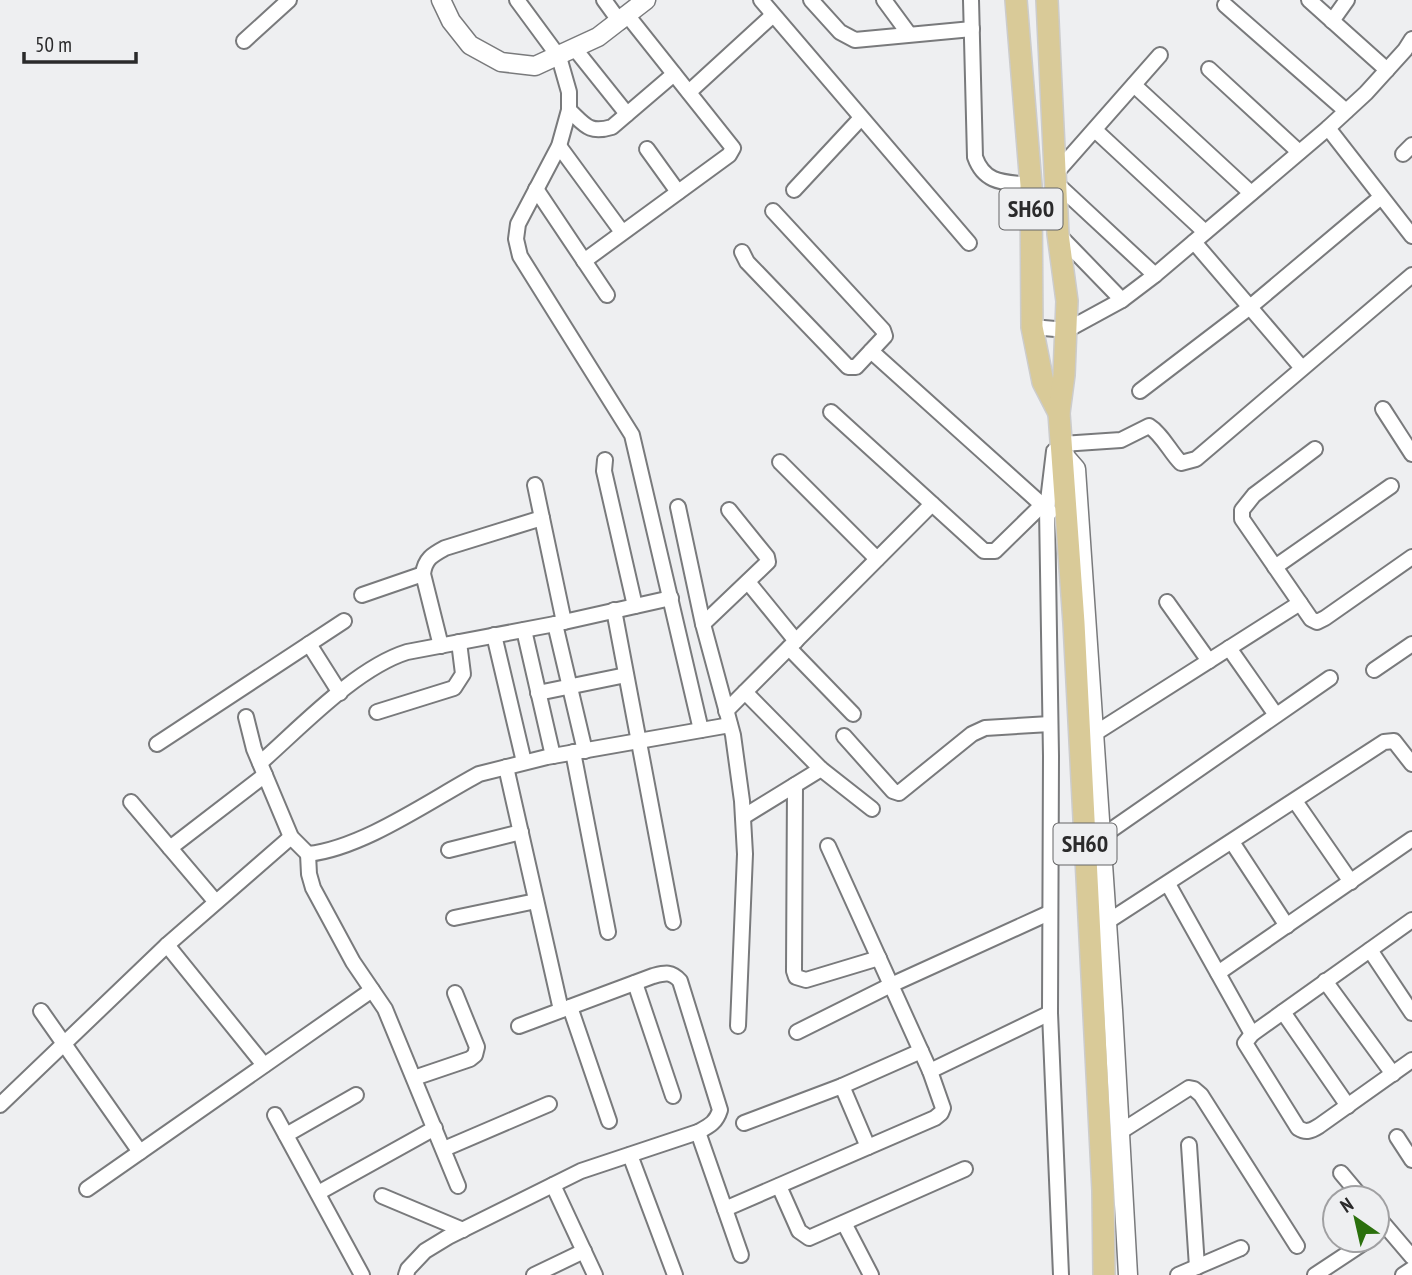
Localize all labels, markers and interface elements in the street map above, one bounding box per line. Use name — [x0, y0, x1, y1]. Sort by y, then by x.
scale bar — [24, 21, 136, 65]
text: 50 m — [35, 31, 72, 58]
road number: SH60 — [1000, 188, 1062, 230]
road number: SH60 — [1054, 824, 1116, 864]
north arrow — [1321, 1184, 1391, 1254]
text: N — [1336, 1192, 1357, 1218]

